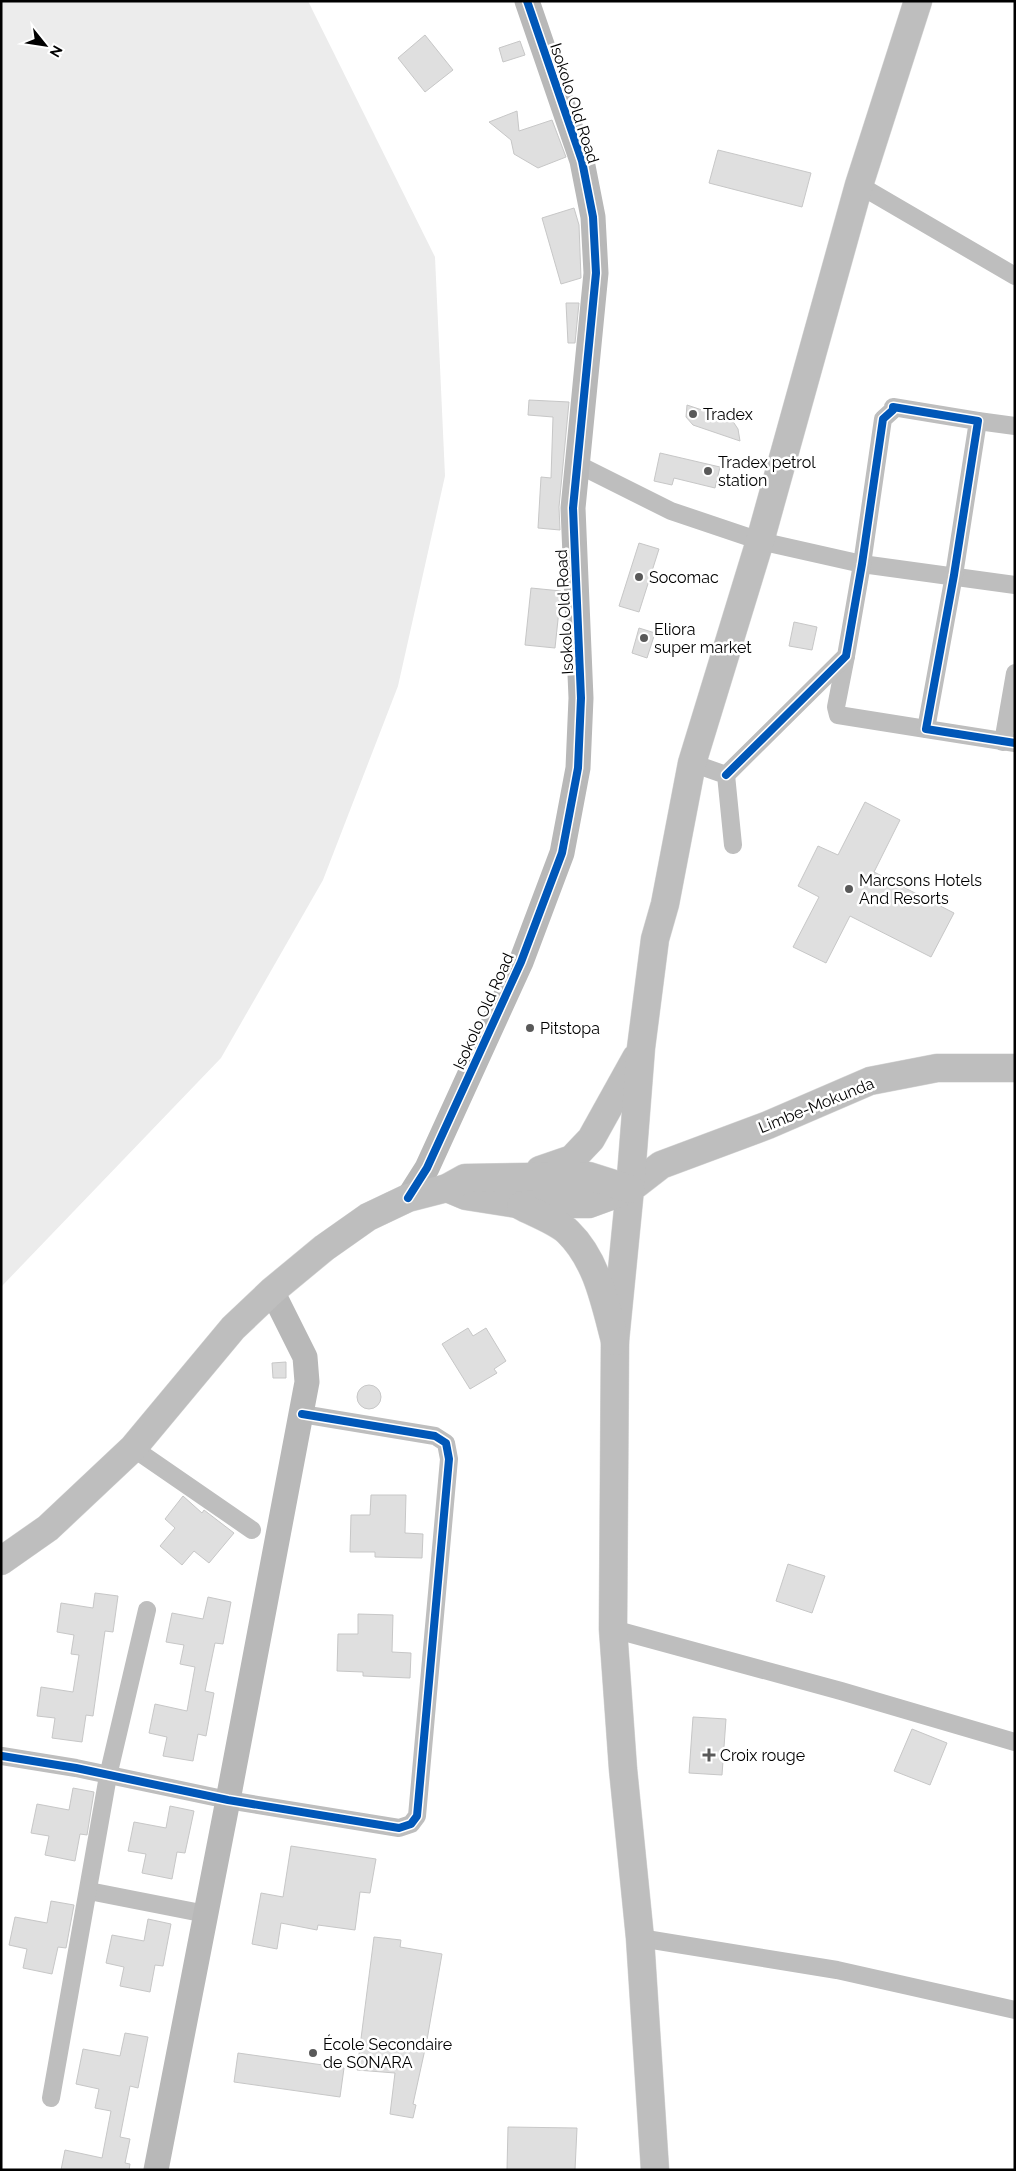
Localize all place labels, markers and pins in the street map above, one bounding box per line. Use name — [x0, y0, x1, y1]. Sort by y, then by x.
place label: Tradex — [703, 405, 753, 424]
marker: Tradex — [687, 408, 699, 420]
place label: Tradex petrol station — [718, 453, 816, 490]
marker: Tradex petrol station — [702, 465, 714, 477]
place label: Socomac — [649, 568, 719, 587]
marker: Socomac — [633, 571, 645, 583]
place label: Eliora super market — [654, 620, 752, 657]
marker: Eliora super market — [638, 632, 650, 644]
place label: Marcsons Hotels And Resorts — [859, 871, 982, 908]
marker: Marcsons Hotels And Resorts — [843, 883, 855, 895]
place label: Pitstopa — [540, 1019, 600, 1038]
marker: Pitstopa — [524, 1022, 536, 1034]
place label: Croix rouge — [720, 1746, 805, 1765]
marker: Croix rouge — [702, 1748, 716, 1762]
place label: École Secondaire de SONARA — [323, 2034, 452, 2072]
marker: École Secondaire de SONARA — [307, 2047, 319, 2059]

